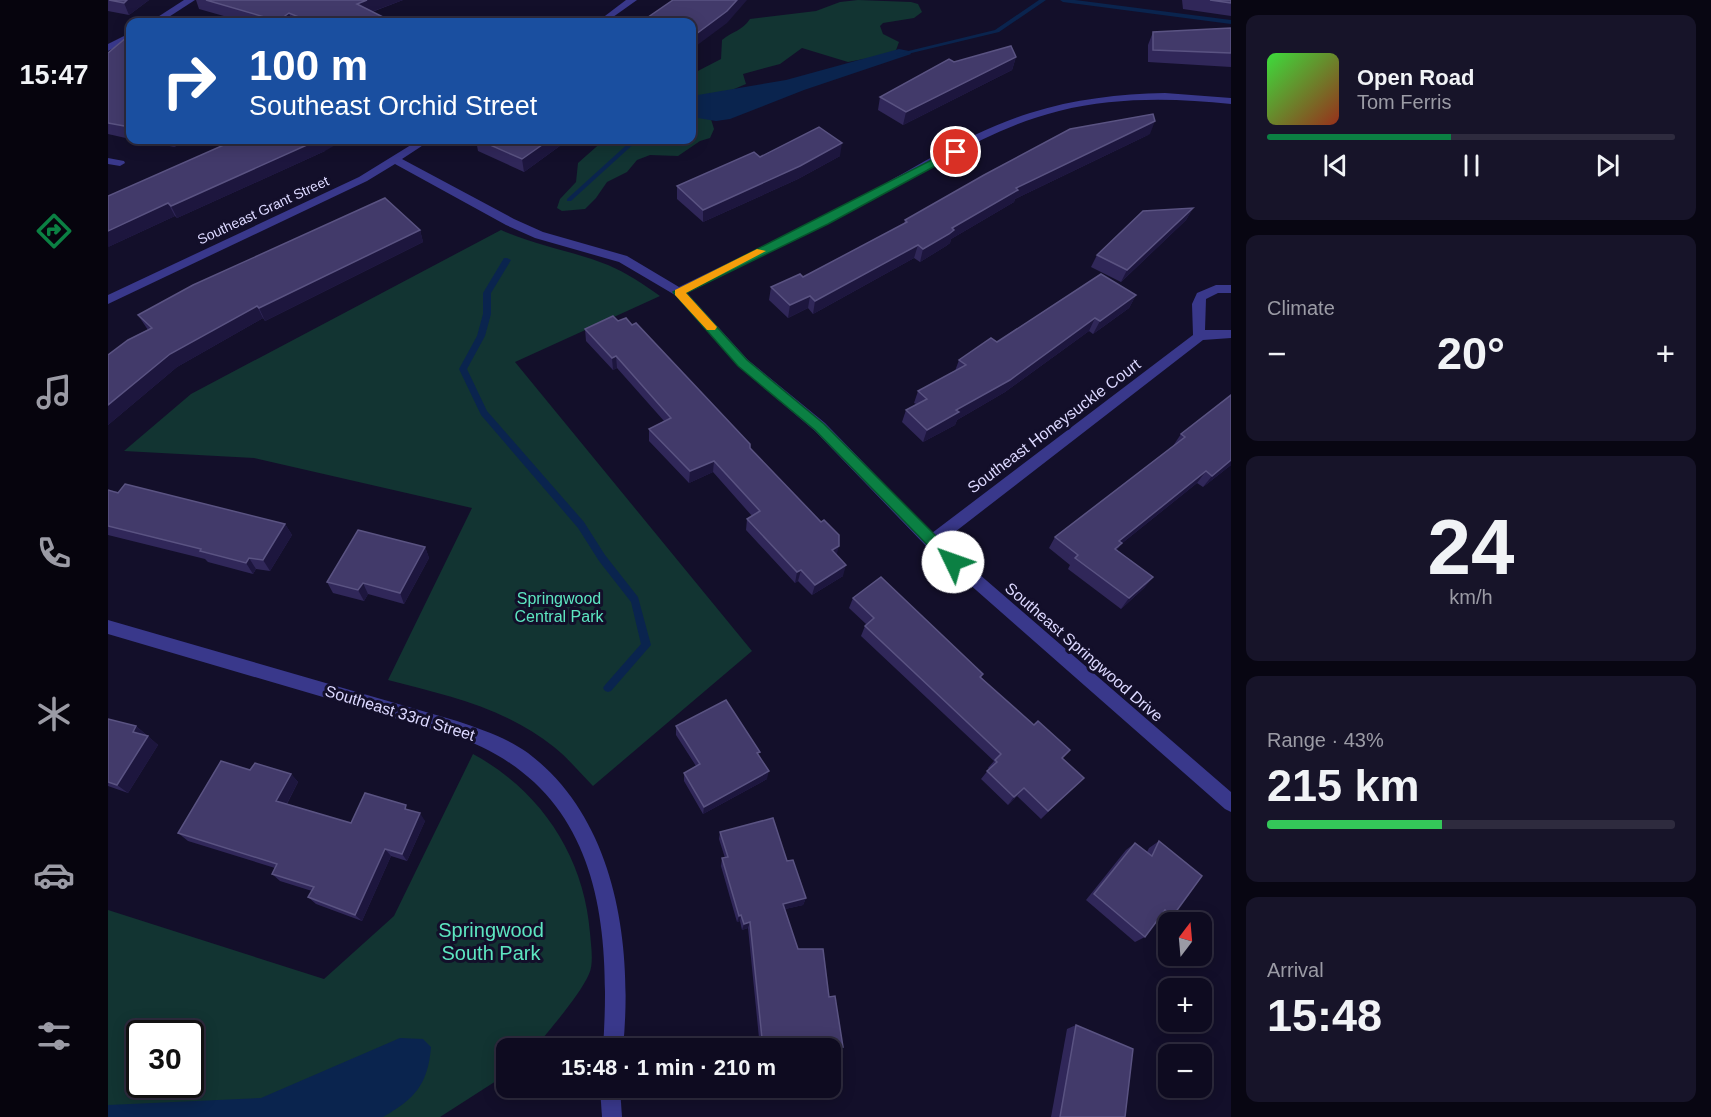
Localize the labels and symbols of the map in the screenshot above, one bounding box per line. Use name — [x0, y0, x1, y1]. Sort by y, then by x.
pin — [930, 126, 981, 177]
street label: Southeast Grant Street — [195, 172, 331, 248]
street label: Southeast Honeysuckle Court — [964, 355, 1144, 496]
position arrow — [921, 530, 985, 594]
street label: Southeast Springwood Drive — [1002, 579, 1166, 725]
park label: Springwood Central Park — [515, 590, 604, 625]
street label: Southeast 33rd Street — [323, 682, 477, 744]
north arrow — [1158, 912, 1212, 966]
park label: Springwood South Park — [438, 919, 544, 964]
speed limit sign: 30 — [126, 1020, 204, 1098]

